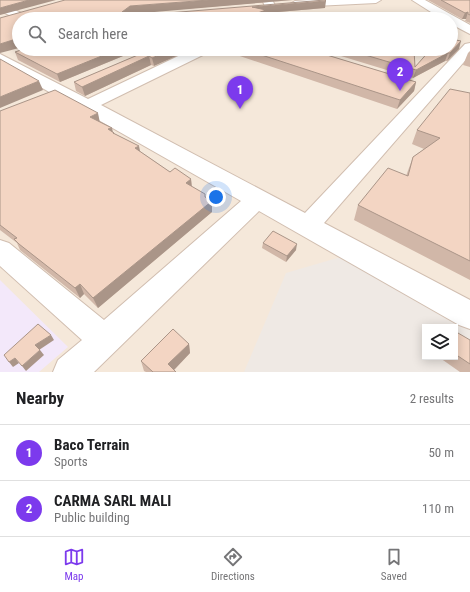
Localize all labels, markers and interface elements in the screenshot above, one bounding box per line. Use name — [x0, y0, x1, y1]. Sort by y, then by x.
search box — [12, 12, 458, 56]
icon: search — [26, 23, 48, 45]
text: Search here — [58, 25, 128, 43]
pin: 2 — [387, 58, 413, 91]
pin: 1 — [227, 76, 253, 109]
your location — [206, 187, 226, 207]
map controls — [422, 324, 458, 360]
button: layers — [422, 324, 458, 360]
text: Nearby — [16, 388, 64, 408]
text: 2 results — [410, 391, 454, 406]
text: Baco Terrain — [54, 436, 129, 454]
text: 1 — [26, 445, 32, 460]
text: 50 m — [428, 445, 454, 460]
text: Sports — [54, 454, 88, 469]
text: CARMA SARL MALI — [54, 492, 171, 510]
text: 2 — [26, 501, 32, 516]
text: 110 m — [422, 501, 454, 516]
text: Public building — [54, 510, 130, 525]
tab: Map — [63, 546, 85, 583]
tab: Directions — [211, 546, 255, 583]
tab: Saved — [381, 546, 407, 583]

